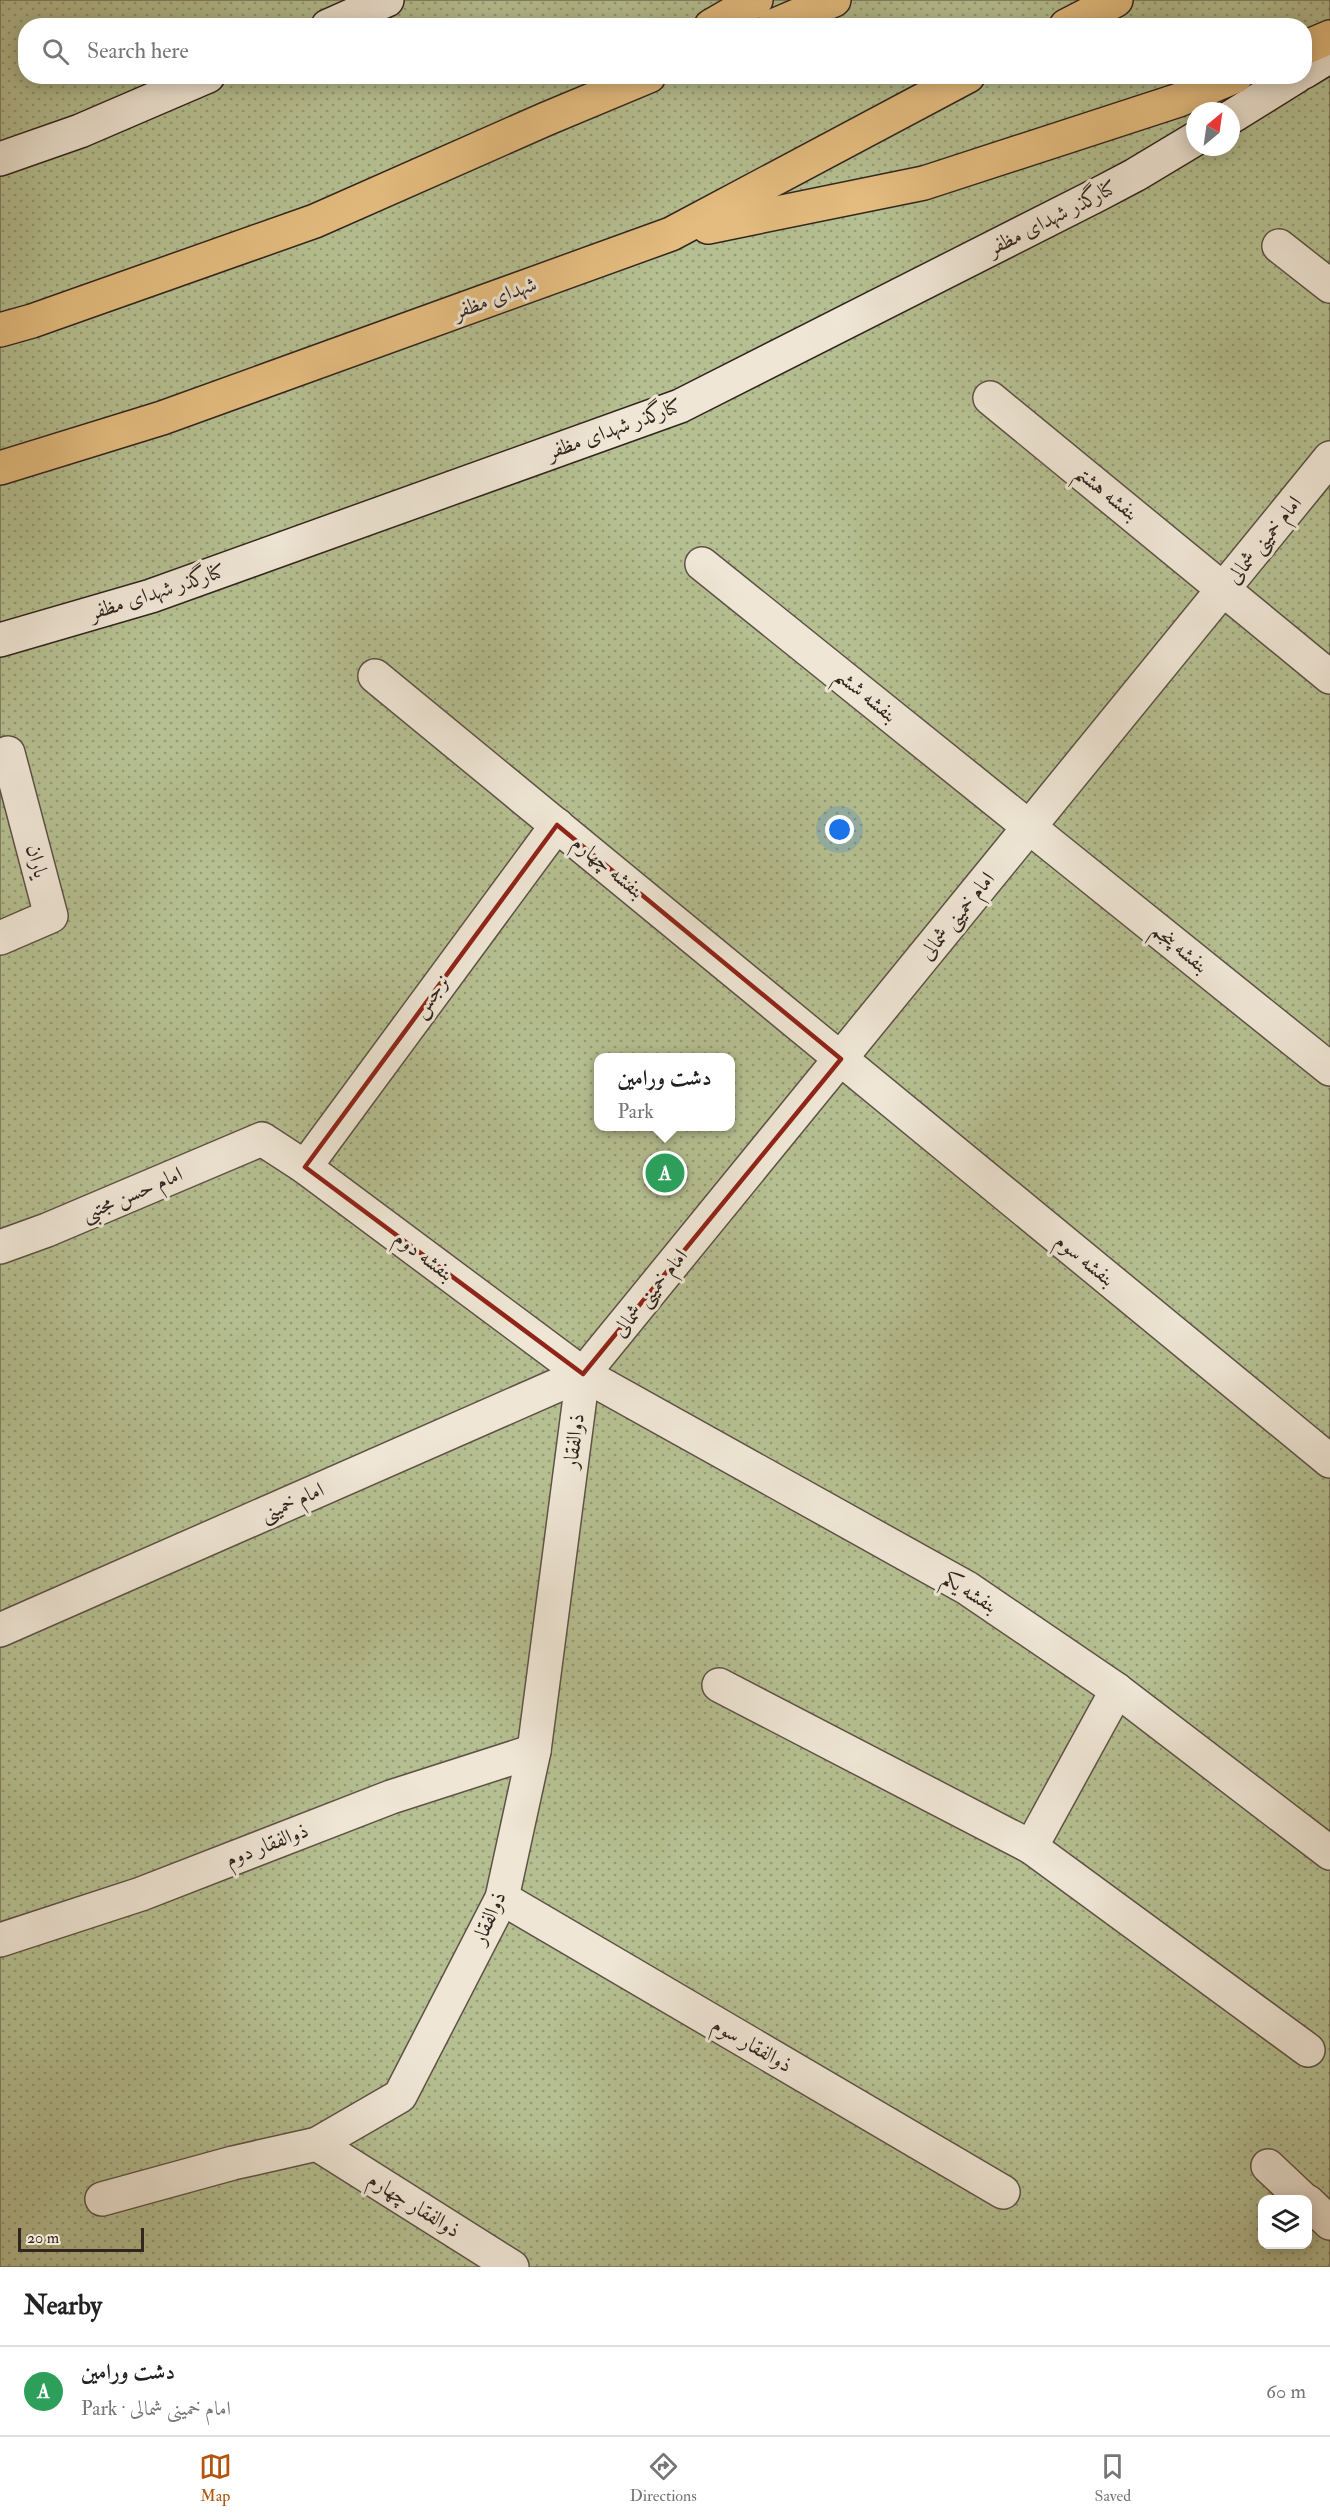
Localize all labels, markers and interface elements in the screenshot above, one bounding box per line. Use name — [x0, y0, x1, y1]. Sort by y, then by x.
search box — [18, 18, 1312, 84]
icon: search — [39, 35, 72, 68]
text: Search here — [87, 37, 189, 65]
north arrow — [1186, 102, 1240, 156]
street label: کنارگذر شهدای مظفر — [980, 172, 1121, 263]
street label: شهدای مظفر — [448, 270, 540, 326]
street label: کنارگذر شهدای مظفر — [541, 390, 685, 466]
street label: بنفشه هشتم — [1065, 459, 1144, 532]
street label: امام خمینی شمالی — [1220, 490, 1311, 592]
street label: کنارگذر شهدای مظفر — [83, 555, 228, 627]
street label: بنفشه ششم — [825, 662, 903, 734]
your location — [825, 815, 854, 844]
street label: بنفشه چهارم — [564, 830, 650, 908]
street label: یاران — [20, 841, 55, 882]
street label: امام خمینی شمالی — [913, 866, 1004, 968]
street label: بنفشه پنجم — [1142, 917, 1214, 984]
street label: نرجس — [406, 969, 456, 1023]
popup — [594, 1053, 735, 1131]
text: دشت ورامین — [617, 1064, 712, 1092]
text: Park — [617, 1099, 654, 1124]
pin: A — [646, 1150, 684, 1196]
street label: امام حسن مجتبی — [77, 1161, 188, 1231]
street label: بنفشه دوم — [386, 1225, 459, 1291]
street label: بنفشه سوم — [1047, 1228, 1121, 1296]
street label: امام خمینی شمالی — [606, 1243, 697, 1345]
street label: ذوالفقار — [557, 1412, 591, 1472]
street label: امام خمینی — [256, 1476, 330, 1532]
street label: بنفشه یکم — [934, 1565, 1002, 1624]
street label: ذوالفقار دوم — [222, 1817, 314, 1877]
street label: ذوالفقار — [465, 1887, 513, 1951]
street label: ذوالفقار سوم — [705, 2011, 797, 2082]
street label: ذوالفقار چهارم — [361, 2166, 465, 2247]
map controls — [1258, 2195, 1312, 2249]
button: layers — [1258, 2195, 1312, 2249]
scale bar — [18, 2225, 144, 2252]
text: 20 m — [27, 2228, 59, 2248]
text: Nearby — [24, 2290, 102, 2322]
text: دشت ورامین — [81, 2358, 175, 2386]
text: A — [37, 2379, 50, 2404]
text: 60 m — [1266, 2379, 1306, 2404]
text: Park · امام خمینی شمالی — [81, 2396, 231, 2421]
tab: Map — [199, 2450, 232, 2506]
tab: Directions — [630, 2450, 697, 2506]
tab: Saved — [1095, 2450, 1131, 2506]

